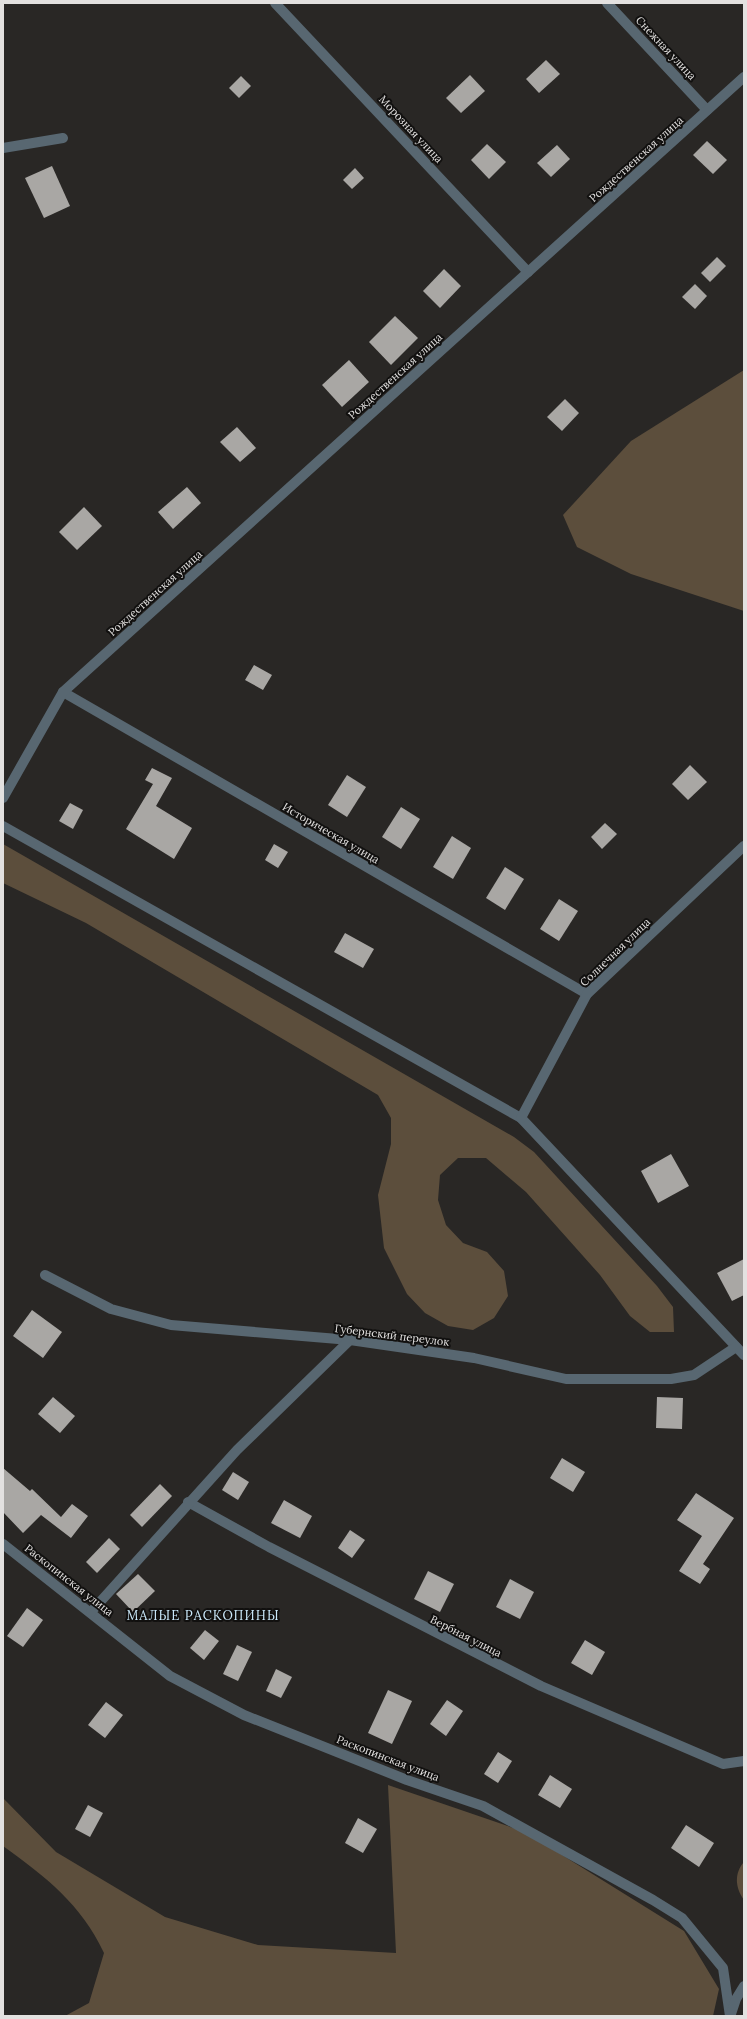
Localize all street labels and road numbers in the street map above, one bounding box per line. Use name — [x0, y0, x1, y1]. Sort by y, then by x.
street label: Снежная улица — [633, 13, 699, 83]
street label: Морозная улица — [376, 92, 446, 166]
street label: Рождественская улица — [586, 113, 686, 205]
street label: Рождественская улица — [345, 330, 445, 422]
street label: Рождественская улица — [105, 547, 205, 639]
street label: Историческая улица — [280, 800, 382, 867]
street label: Солнечная улица — [577, 915, 653, 989]
street label: Губернский переулок — [334, 1321, 450, 1349]
street label: Раскопинская улица — [22, 1541, 116, 1619]
street label: Вербная улица — [428, 1612, 504, 1660]
street label: Раскопинская улица — [335, 1732, 442, 1784]

